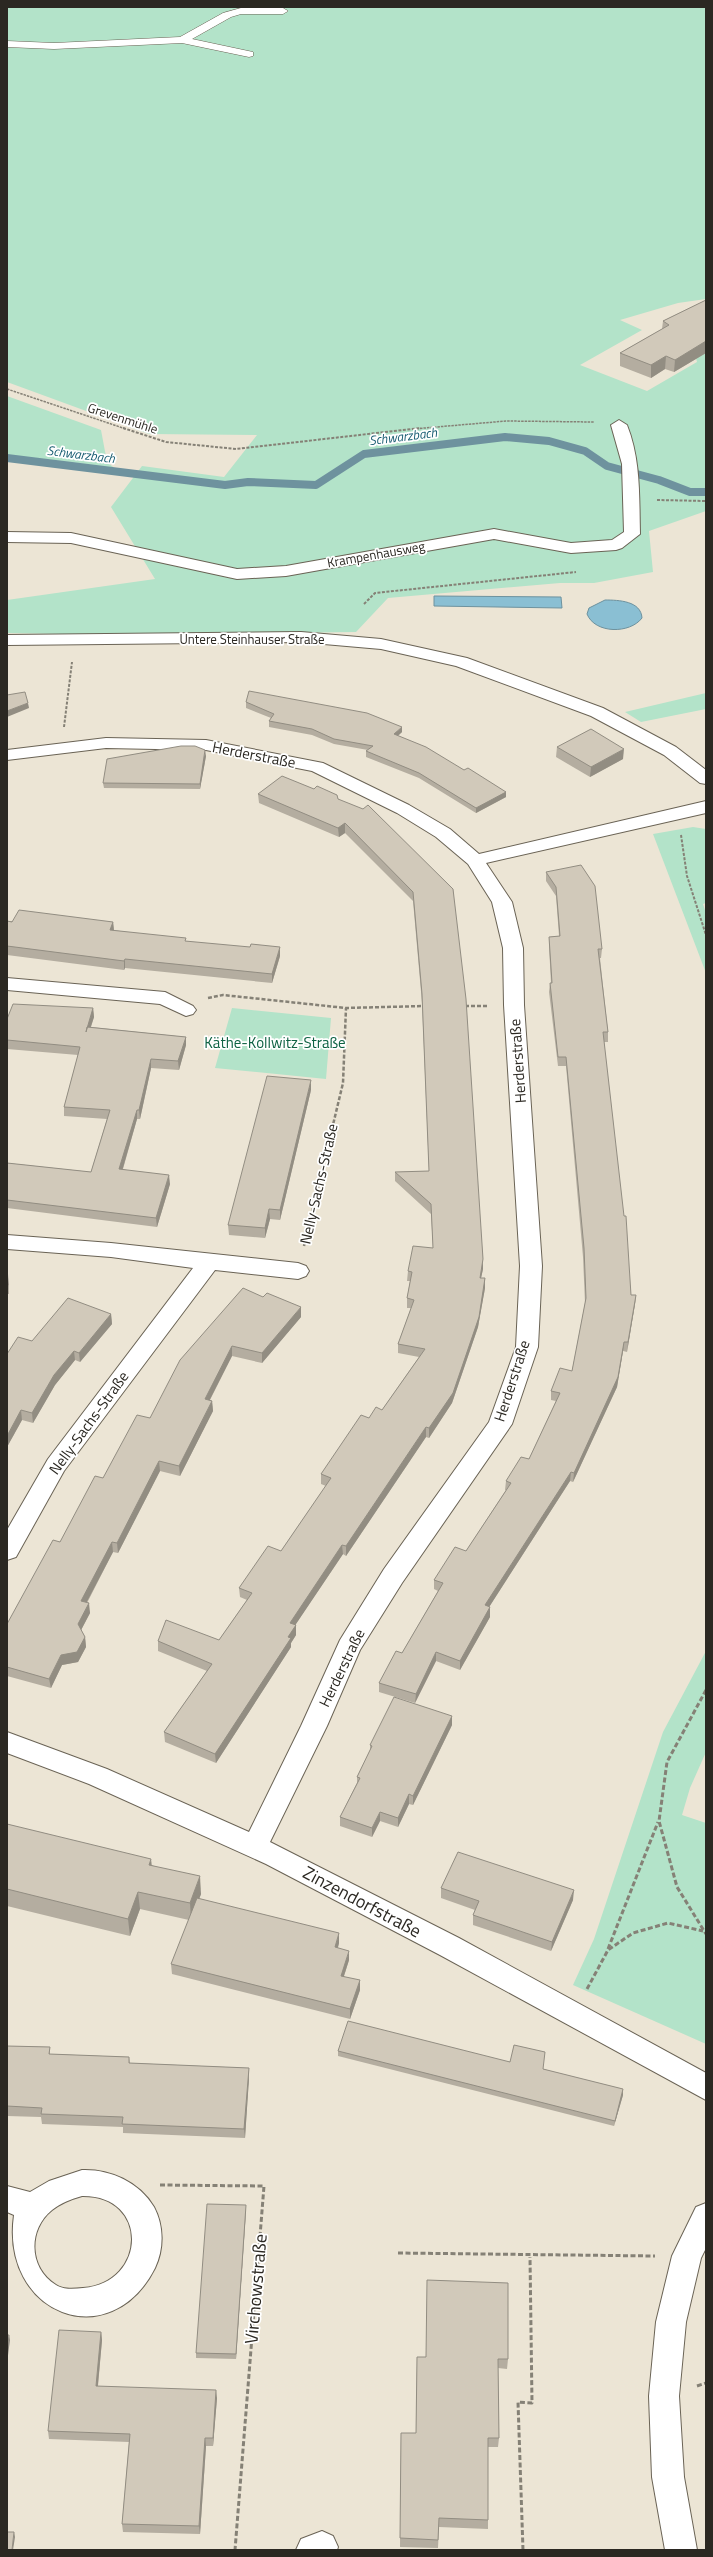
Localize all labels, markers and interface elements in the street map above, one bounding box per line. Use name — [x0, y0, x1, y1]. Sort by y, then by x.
street label: Grevenmühle — [85, 397, 161, 439]
water label: Schwarzbach — [368, 422, 439, 450]
water label: Schwarzbach — [46, 440, 117, 468]
street label: Krampenhausweg — [325, 535, 427, 572]
street label: Untere Steinhauser Straße — [179, 629, 325, 649]
street label: Herderstraße — [210, 735, 298, 774]
street label: Herderstraße — [503, 1018, 532, 1104]
park label: Käthe-Kollwitz-Straße — [204, 1031, 346, 1054]
street label: Nelly-Sachs-Straße — [293, 1121, 344, 1246]
street label: Herderstraße — [488, 1337, 536, 1425]
street label: Nelly-Sachs-Straße — [43, 1366, 134, 1479]
street label: Herderstraße — [313, 1625, 370, 1711]
street label: Zinzendorfstraße — [298, 1859, 426, 1944]
street label: Virchowstraße — [237, 2233, 274, 2345]

